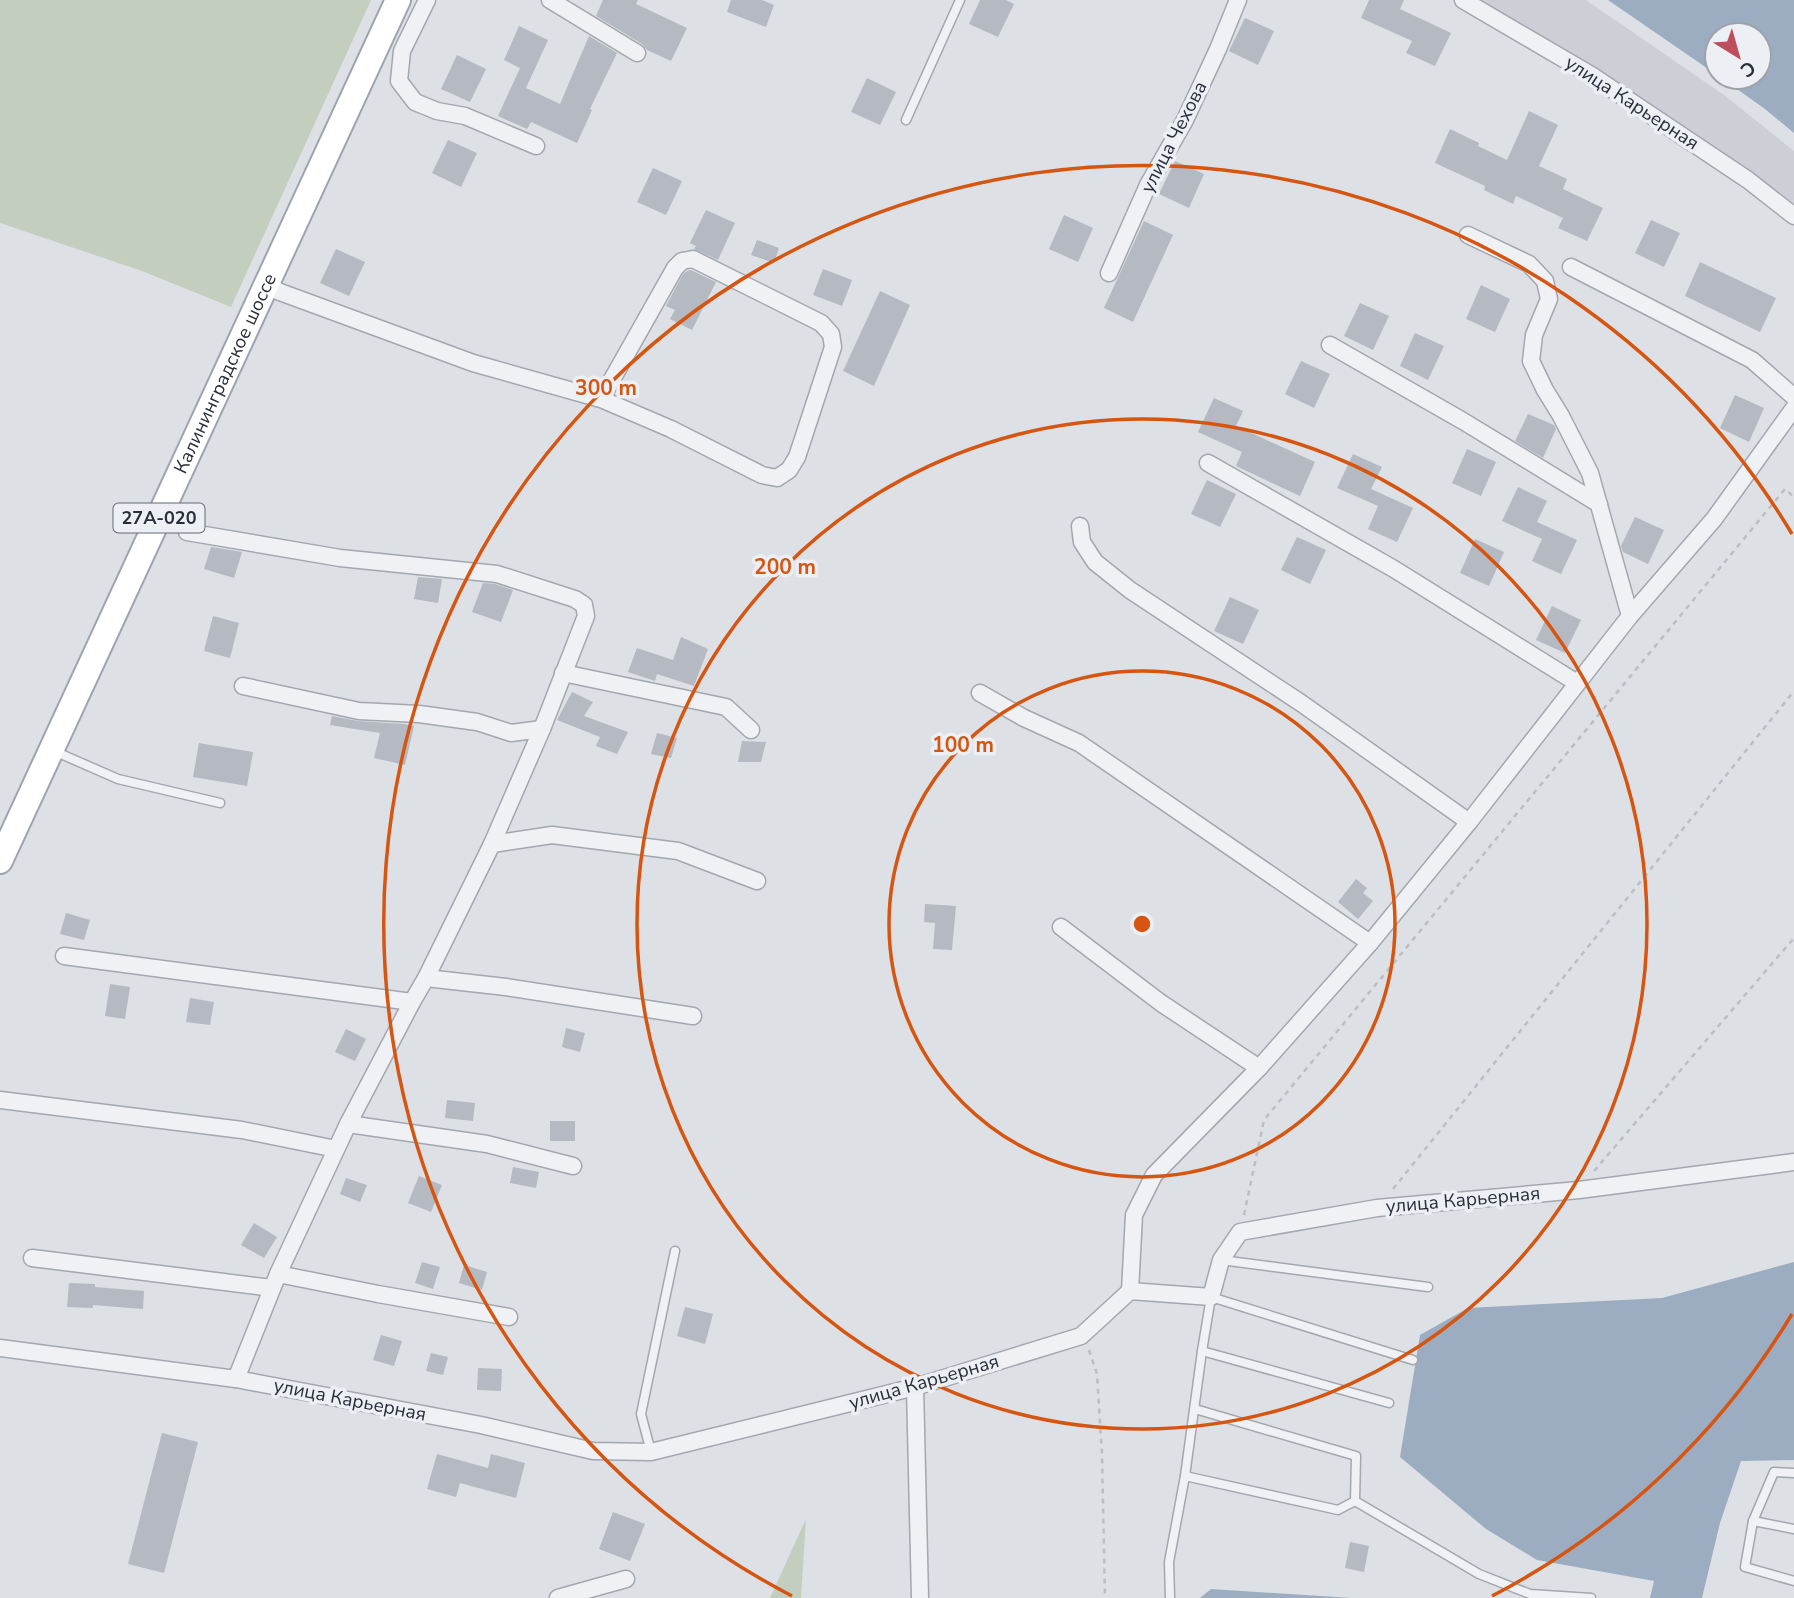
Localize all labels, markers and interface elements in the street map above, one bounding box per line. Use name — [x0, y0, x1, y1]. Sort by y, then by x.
north arrow — [1703, 21, 1773, 91]
street label: улица Карьерная — [1560, 50, 1704, 156]
text: С — [1735, 55, 1761, 83]
street label: улица Чехова — [1135, 77, 1213, 197]
street label: Калининградское шоссе — [168, 269, 283, 478]
text: 300 m — [575, 374, 637, 402]
road number: 27А-020 — [114, 504, 204, 532]
text: 200 m — [754, 553, 816, 581]
text: 100 m — [932, 731, 994, 759]
centre of rings — [1130, 912, 1154, 936]
street label: улица Карьерная — [1385, 1180, 1541, 1220]
street label: улица Карьерная — [846, 1348, 1002, 1416]
street label: улица Карьерная — [271, 1372, 429, 1428]

